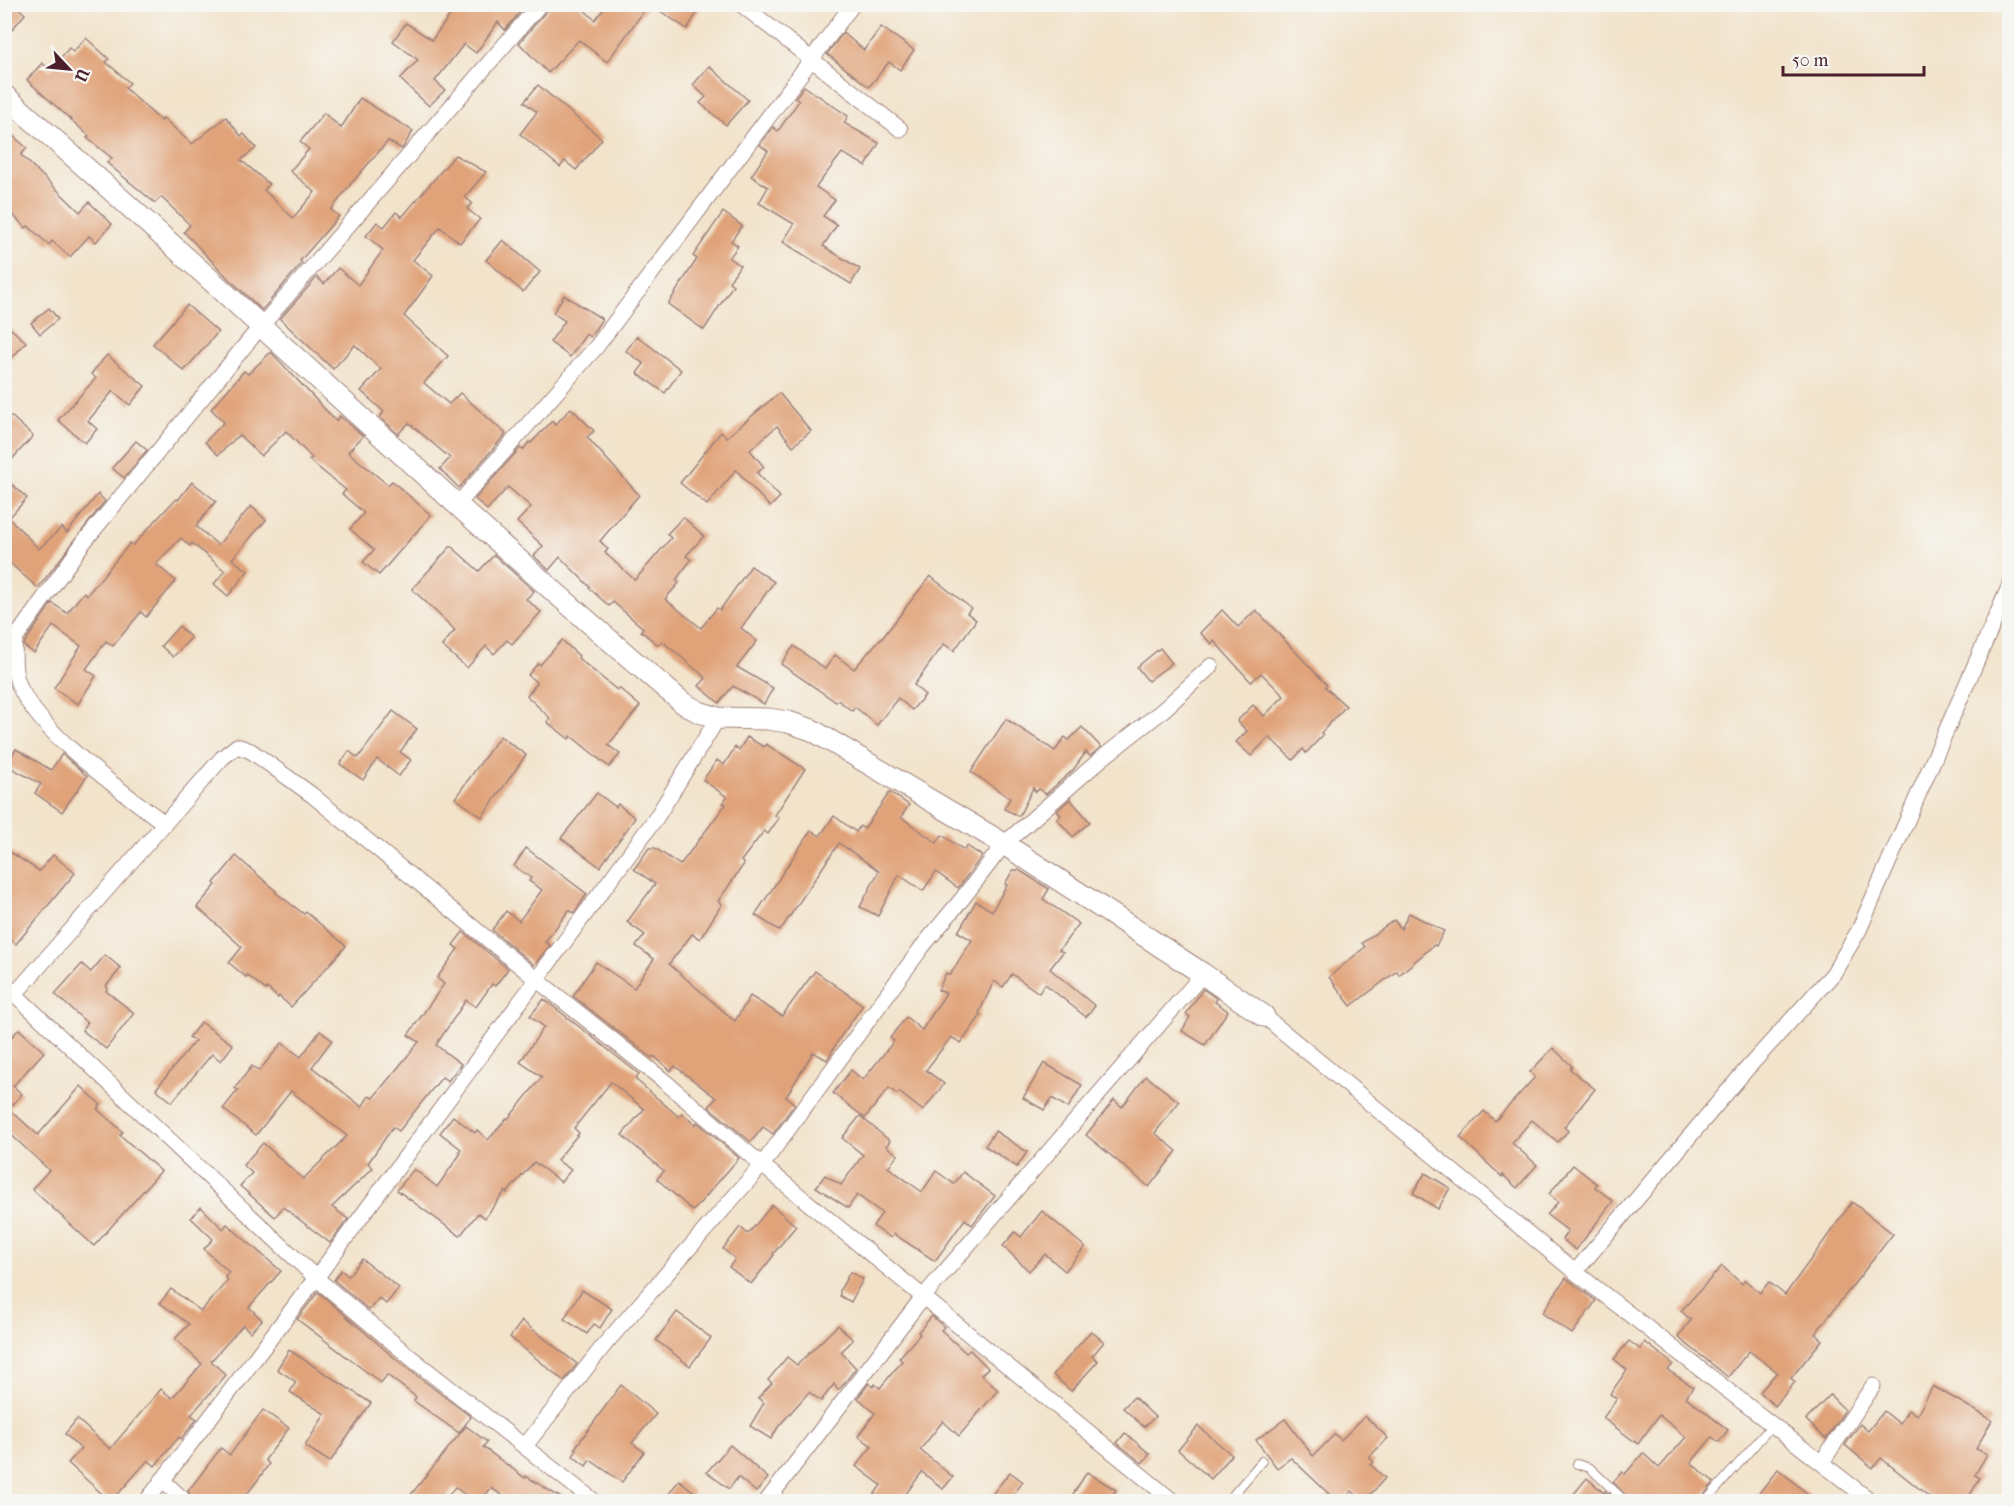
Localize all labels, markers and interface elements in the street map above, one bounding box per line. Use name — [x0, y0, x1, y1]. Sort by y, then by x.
north arrow — [39, 39, 99, 99]
scale bar — [1783, 39, 1924, 77]
text: 50 m — [1792, 50, 1829, 71]
text: U — [71, 65, 94, 86]

